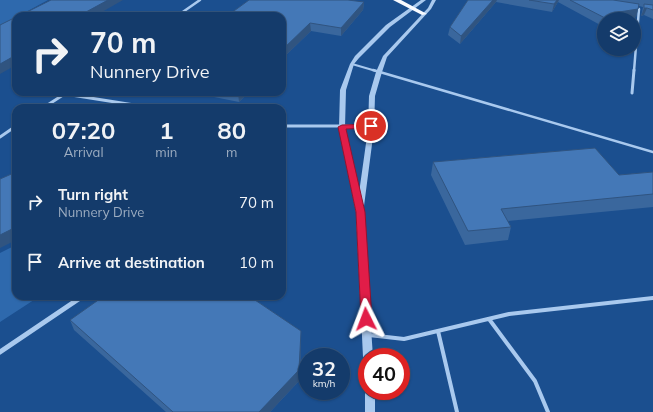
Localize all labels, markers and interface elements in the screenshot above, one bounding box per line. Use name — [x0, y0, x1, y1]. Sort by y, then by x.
map controls — [597, 12, 641, 56]
button: layers — [597, 12, 641, 56]
text: 70 m — [90, 25, 156, 60]
icon: right — [24, 28, 76, 80]
text: Nunnery Drive — [90, 60, 210, 83]
pin — [354, 109, 388, 143]
text: 07:20 — [52, 115, 115, 145]
text: 1 — [159, 115, 174, 145]
text: 80 — [217, 115, 246, 145]
icon: arrive — [360, 115, 382, 137]
text: Arrival — [64, 144, 104, 160]
text: min — [155, 144, 177, 160]
text: m — [226, 144, 237, 160]
text: Turn right — [58, 185, 128, 204]
icon: right — [24, 191, 46, 213]
text: 70 m — [239, 193, 274, 212]
text: Nunnery Drive — [58, 204, 144, 220]
icon: arrive — [24, 251, 46, 273]
text: Arrive at destination — [58, 253, 205, 272]
text: 10 m — [239, 253, 274, 272]
position arrow — [345, 298, 387, 340]
speed limit sign: 40 — [358, 348, 410, 400]
text: 32 — [312, 356, 336, 381]
text: km/h — [313, 377, 335, 390]

